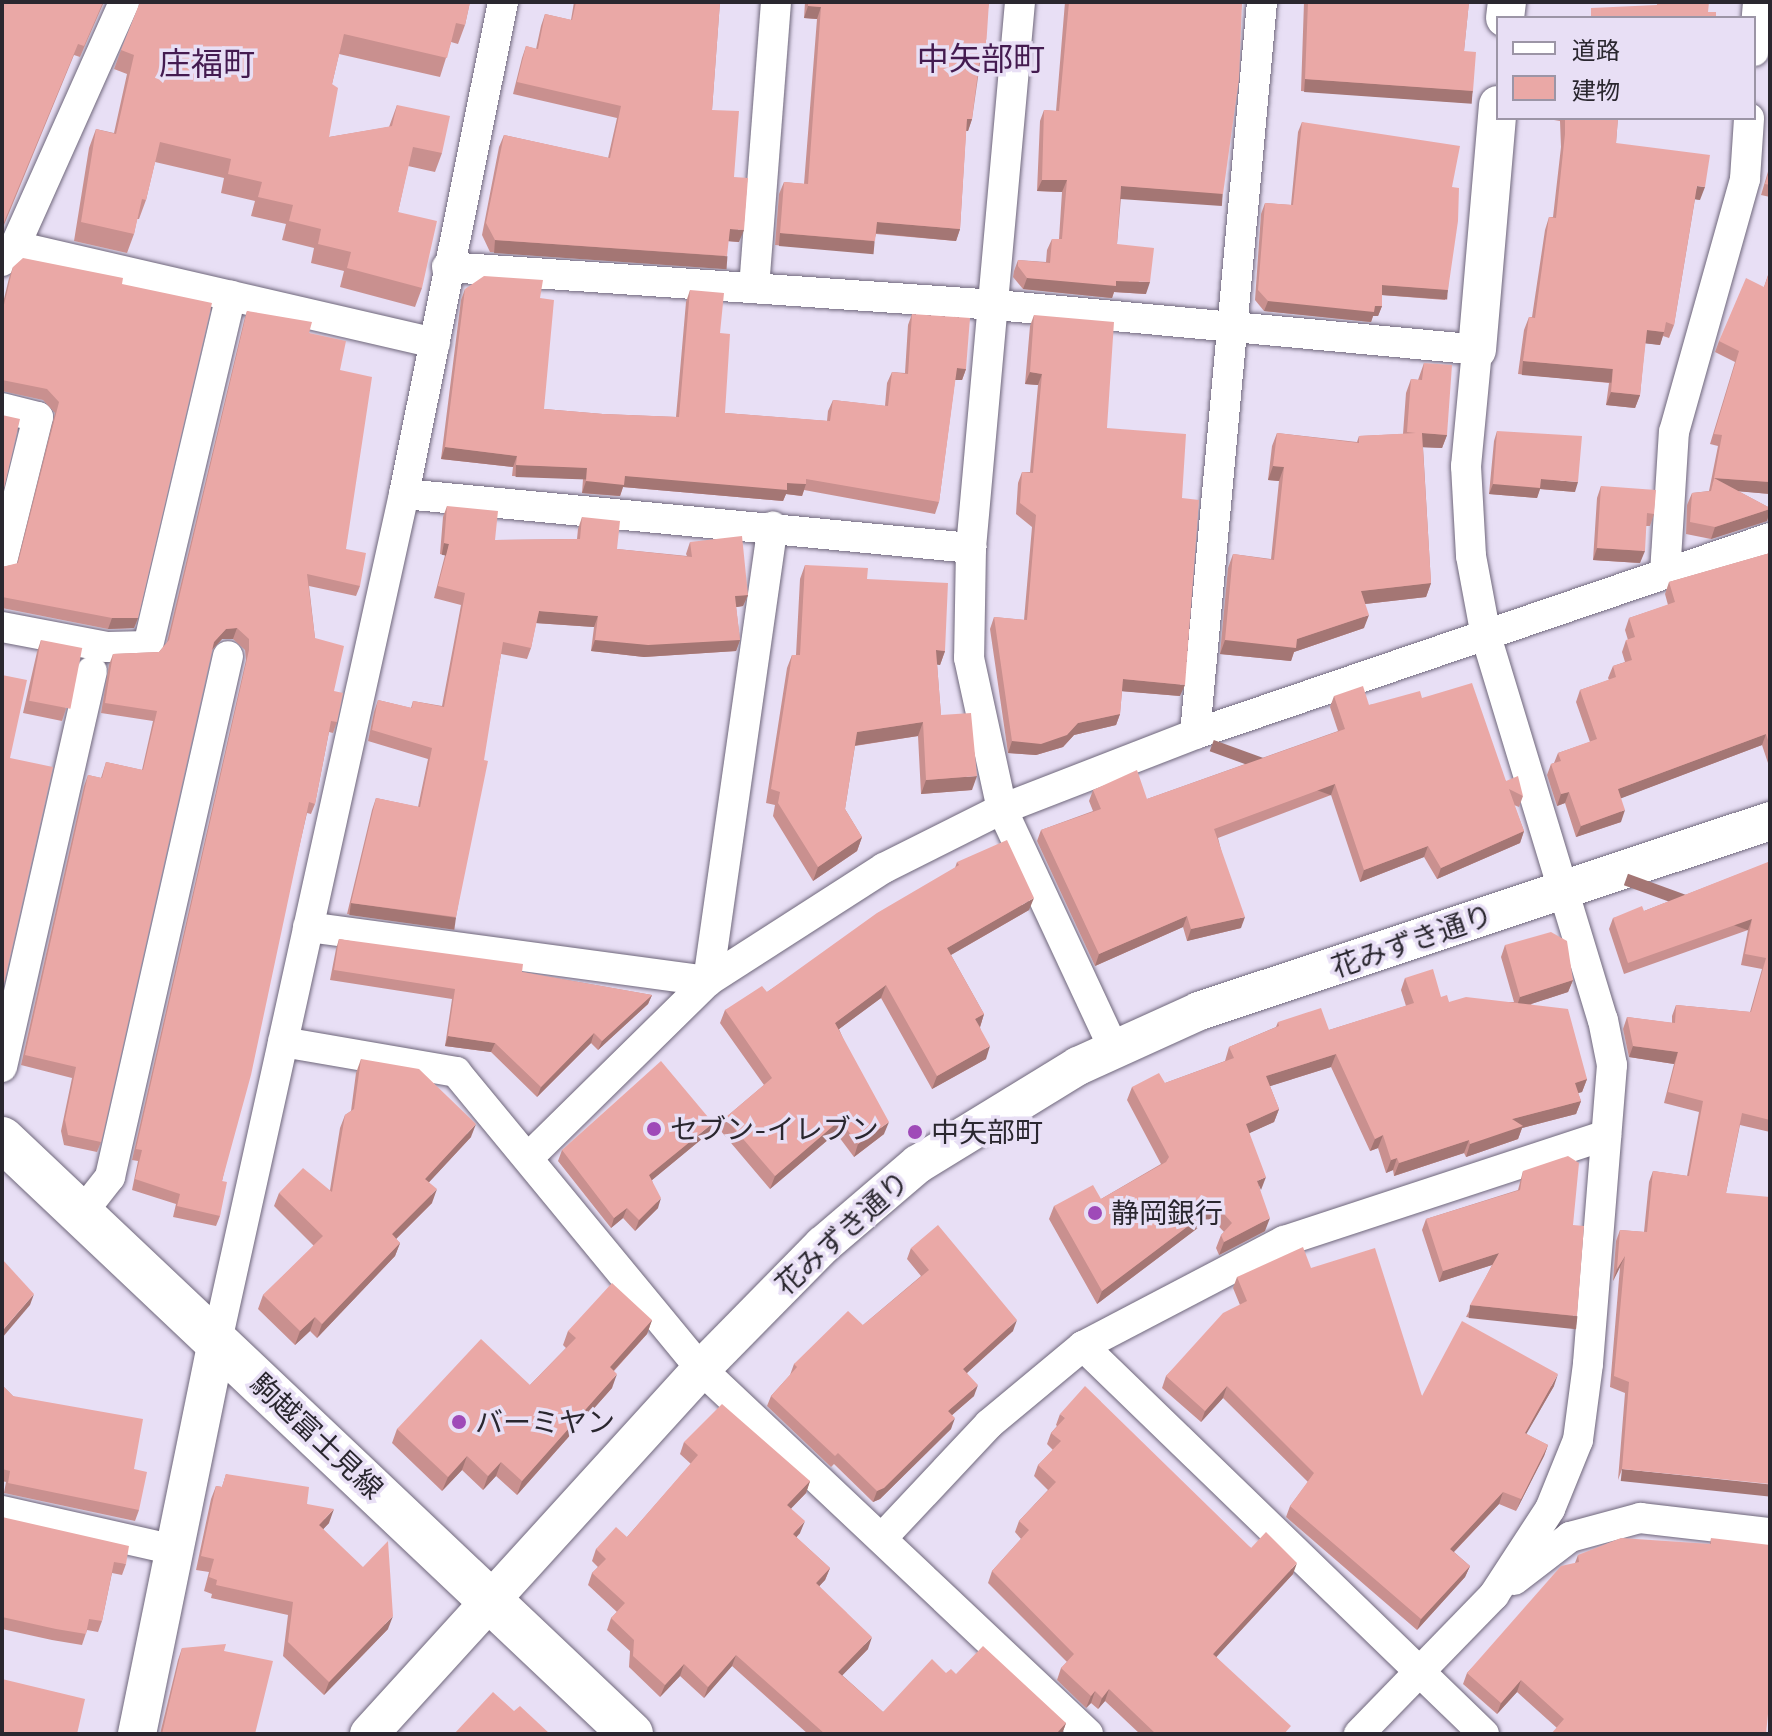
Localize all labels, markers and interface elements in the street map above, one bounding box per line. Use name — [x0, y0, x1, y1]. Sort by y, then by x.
legend — [1496, 16, 1756, 120]
text: 道路 — [1572, 35, 1620, 66]
district label: 中矢部町 — [917, 40, 1045, 78]
district label: 庄福町 — [159, 45, 255, 83]
text: 建物 — [1572, 75, 1620, 106]
street label: 花みずき通り — [1327, 898, 1497, 984]
place label: セブン-イレブン — [670, 1112, 879, 1146]
place label: 中矢部町 — [931, 1115, 1043, 1149]
marker: セブン-イレブン — [645, 1120, 663, 1138]
marker: 中矢部町 — [906, 1123, 924, 1141]
street label: 花みずき通り — [768, 1164, 916, 1302]
place label: 静岡銀行 — [1111, 1196, 1223, 1230]
marker: 静岡銀行 — [1086, 1204, 1104, 1222]
street label: 駒越富士見線 — [244, 1366, 390, 1506]
place label: バーミヤン — [475, 1405, 615, 1439]
marker: バーミヤン — [450, 1413, 468, 1431]

